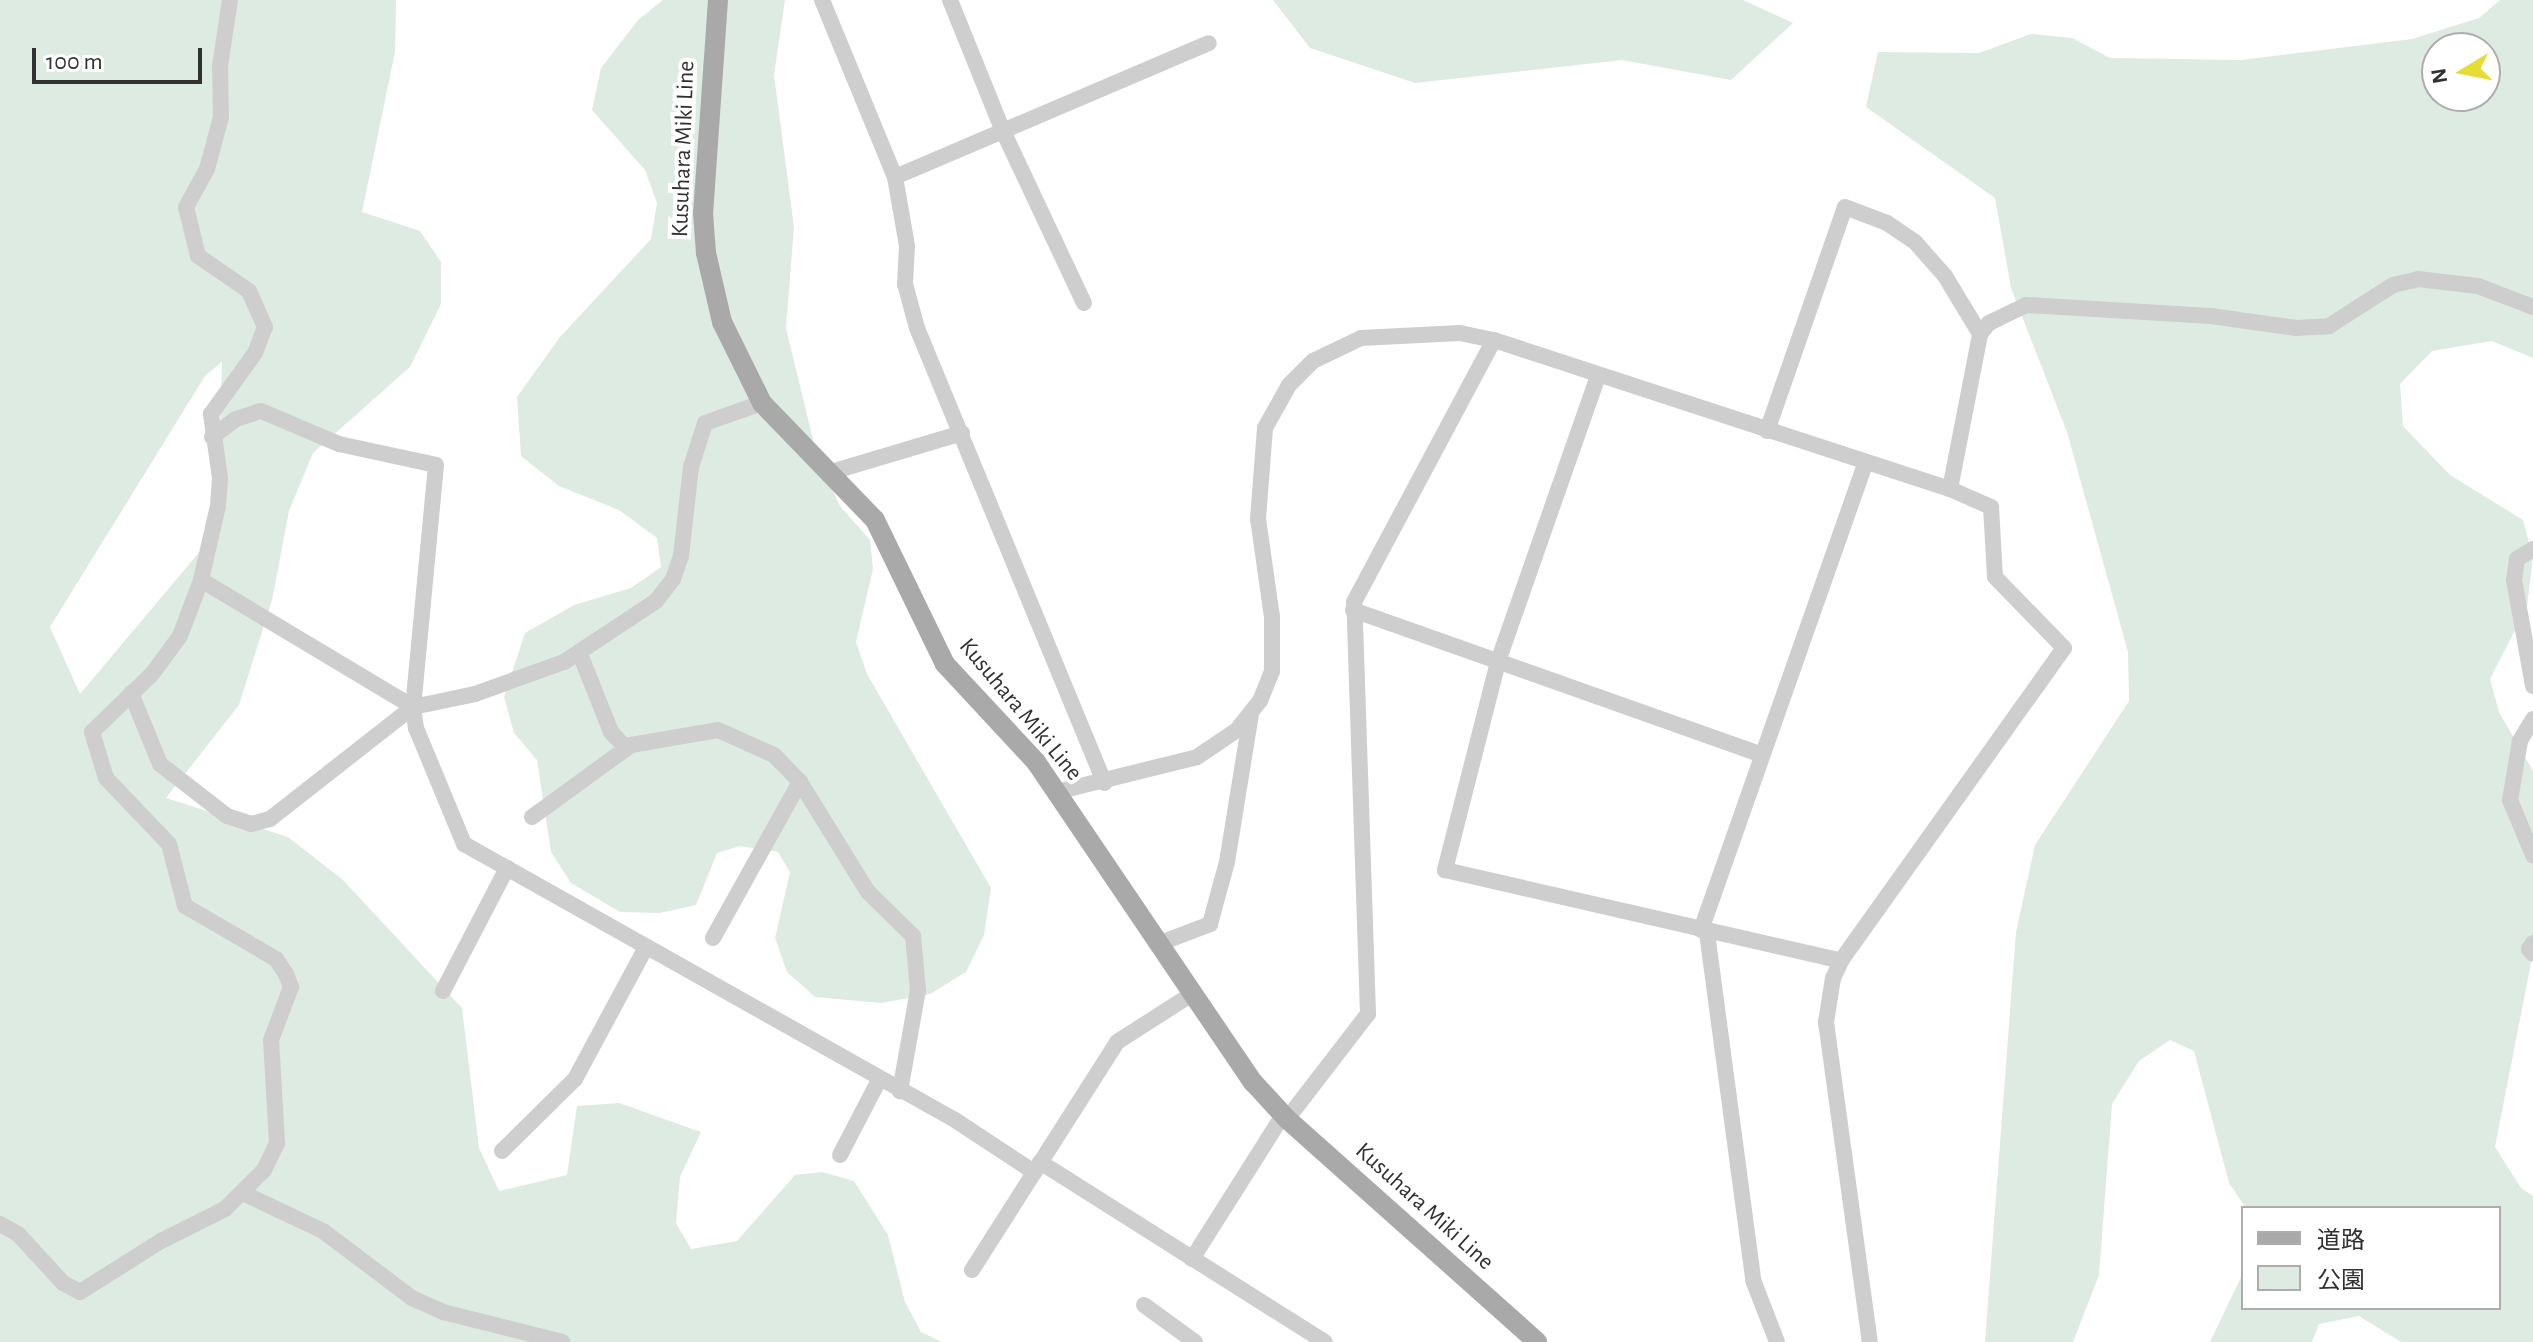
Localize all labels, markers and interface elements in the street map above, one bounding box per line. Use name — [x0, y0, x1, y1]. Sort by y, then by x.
scale bar — [36, 32, 206, 82]
north arrow — [2421, 32, 2501, 112]
text: 100 m — [46, 50, 103, 74]
street label: Kusuhara Miki Line — [667, 60, 701, 238]
text: N — [2427, 66, 2451, 85]
street label: Kusuhara Miki Line — [952, 633, 1088, 787]
street label: Kusuhara Miki Line — [1349, 1137, 1499, 1277]
legend — [2241, 1206, 2501, 1310]
text: 道路 — [2317, 1229, 2365, 1253]
text: 公園 — [2317, 1269, 2365, 1293]

